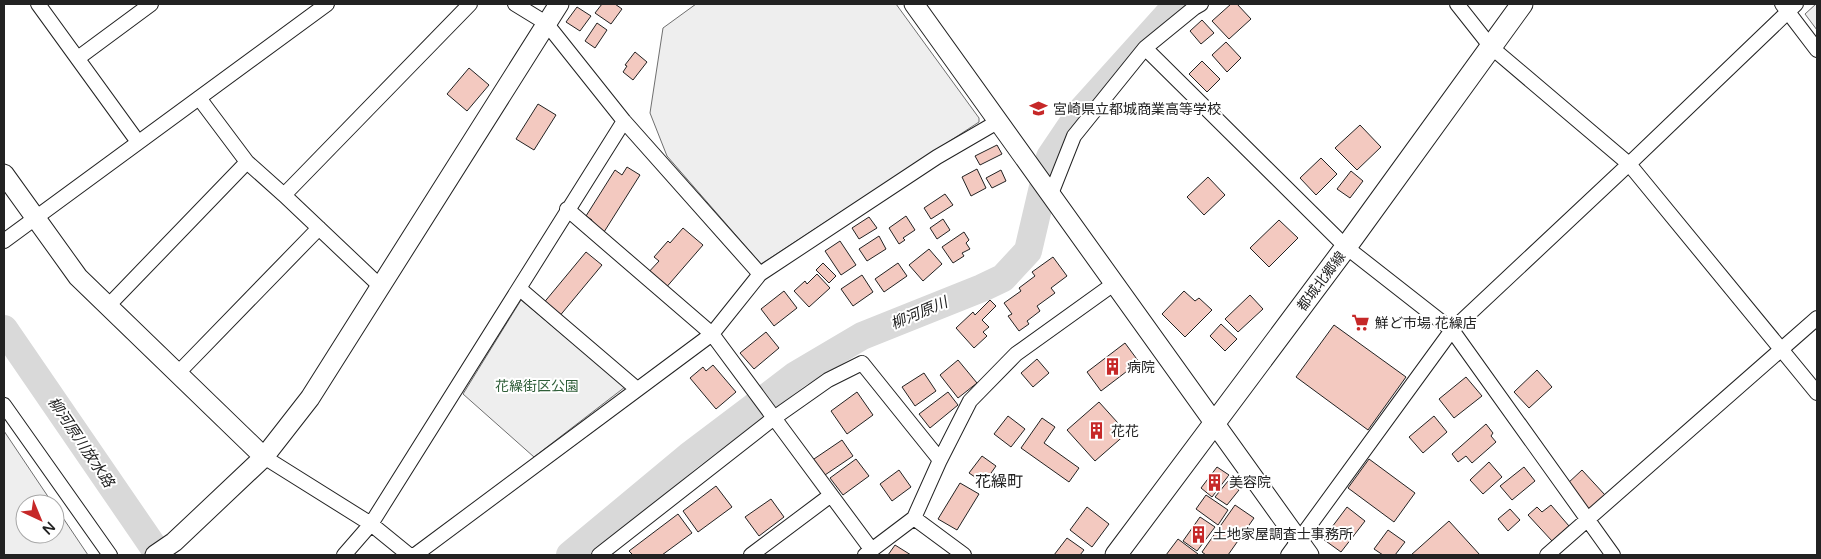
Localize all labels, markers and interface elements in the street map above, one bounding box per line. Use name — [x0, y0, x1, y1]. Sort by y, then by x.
school or university icon: 宮崎県立都城商業高等学校 — [1029, 99, 1049, 119]
place label: 宮崎県立都城商業高等学校 — [1053, 101, 1221, 118]
street label: 都城北郷線 — [1294, 248, 1349, 314]
water label: 柳河原川 — [888, 292, 952, 333]
supermarket icon: 鮮ど市場 花繰店 — [1351, 313, 1371, 333]
place label: 鮮ど市場 花繰店 — [1375, 315, 1477, 332]
building icon: 病院 — [1103, 357, 1123, 377]
place label: 病院 — [1127, 359, 1155, 376]
park label: 花繰街区公園 — [495, 378, 579, 395]
water label: 柳河原川放水路 — [44, 393, 119, 492]
building icon: 花花 — [1087, 421, 1107, 441]
place label: 花花 — [1111, 423, 1139, 440]
district label: 花繰町 — [975, 472, 1023, 492]
building icon: 美容院 — [1205, 472, 1225, 492]
place label: 美容院 — [1229, 474, 1271, 491]
north arrow — [15, 494, 65, 544]
text: N — [39, 518, 59, 538]
building icon: 土地家屋調査士事務所 — [1189, 524, 1209, 544]
place label: 土地家屋調査士事務所 — [1213, 526, 1353, 543]

